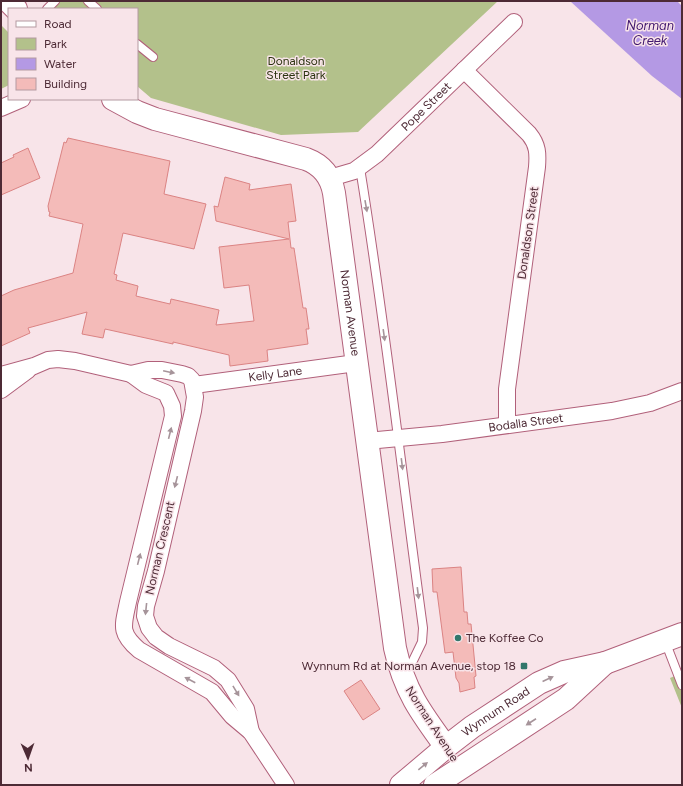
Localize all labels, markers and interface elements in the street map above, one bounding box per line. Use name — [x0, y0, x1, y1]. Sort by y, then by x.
legend — [8, 8, 138, 100]
text: Road — [44, 17, 72, 31]
water label: Norman Creek — [626, 18, 674, 48]
text: Park — [44, 37, 67, 51]
park label: Donaldson Street Park — [266, 54, 326, 82]
text: Water — [44, 57, 76, 71]
text: Building — [44, 77, 87, 91]
street label: Pope Street — [398, 79, 455, 134]
street label: Donaldson Street — [515, 185, 542, 280]
one-way arrow — [363, 200, 369, 212]
street label: Norman Avenue — [337, 269, 363, 357]
one-way arrow — [381, 329, 387, 341]
street label: Kelly Lane — [248, 363, 303, 385]
one-way arrow — [163, 369, 175, 375]
street label: Bodalla Street — [488, 411, 565, 435]
one-way arrow — [167, 426, 173, 439]
one-way arrow — [399, 458, 405, 470]
one-way arrow — [172, 476, 178, 488]
street label: Norman Crescent — [142, 499, 178, 596]
one-way arrow — [136, 553, 142, 565]
one-way arrow — [415, 587, 421, 599]
one-way arrow — [143, 603, 149, 615]
place label: The Koffee Co — [466, 631, 544, 645]
marker: The Koffee Co — [453, 633, 463, 643]
place label: Wynnum Rd at Norman Avenue, stop 18 — [302, 659, 516, 673]
marker: Wynnum Rd at Norman Avenue, stop 18 — [519, 661, 529, 671]
one-way arrow — [543, 676, 554, 682]
one-way arrow — [184, 677, 196, 683]
street label: Norman Avenue — [402, 684, 462, 765]
street label: Wynnum Road — [459, 684, 532, 739]
one-way arrow — [232, 685, 239, 697]
one-way arrow — [526, 718, 536, 726]
north arrow — [8, 738, 48, 778]
text: N — [24, 761, 33, 774]
one-way arrow — [418, 762, 429, 770]

